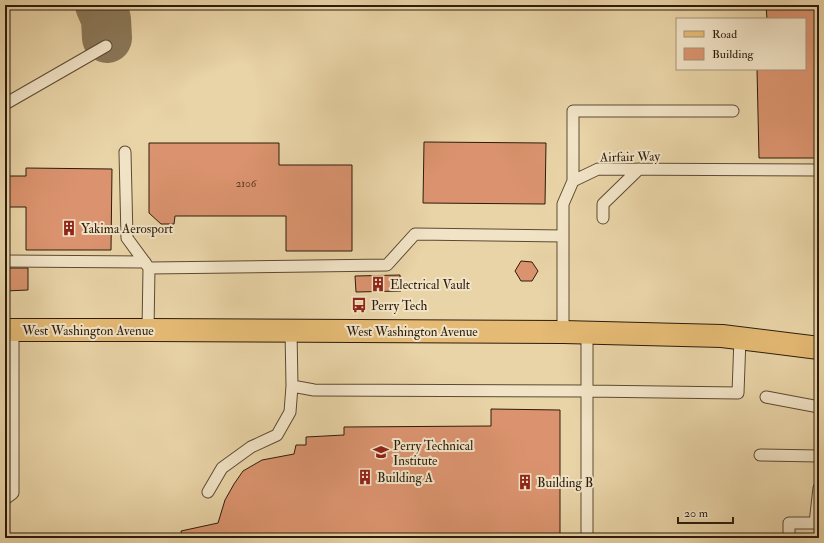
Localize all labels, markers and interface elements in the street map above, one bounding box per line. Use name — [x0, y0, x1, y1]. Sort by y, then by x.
legend — [676, 18, 806, 70]
text: Road — [712, 27, 737, 42]
text: Building — [712, 47, 755, 62]
street label: Airfair Way — [599, 148, 661, 167]
house number: 2106 — [236, 177, 258, 190]
building icon: Yakima Aerosport — [60, 219, 78, 237]
place label: Yakima Aerosport — [81, 221, 173, 238]
building icon: Electrical Vault — [369, 275, 387, 293]
place label: Electrical Vault — [390, 277, 470, 293]
bus stop icon: Perry Tech — [350, 296, 368, 314]
place label: Perry Tech — [371, 298, 428, 315]
street label: West Washington Avenue — [21, 323, 154, 339]
street label: West Washington Avenue — [345, 324, 478, 340]
place label: Perry Technical Institute — [393, 438, 474, 469]
school or university icon: Perry Technical Institute — [372, 443, 390, 461]
building icon: Building A — [356, 468, 374, 486]
place label: Building A — [377, 470, 434, 486]
building icon: Building B — [516, 473, 534, 491]
place label: Building B — [537, 475, 593, 491]
scale bar — [678, 499, 733, 525]
text: 20 m — [684, 506, 709, 521]

